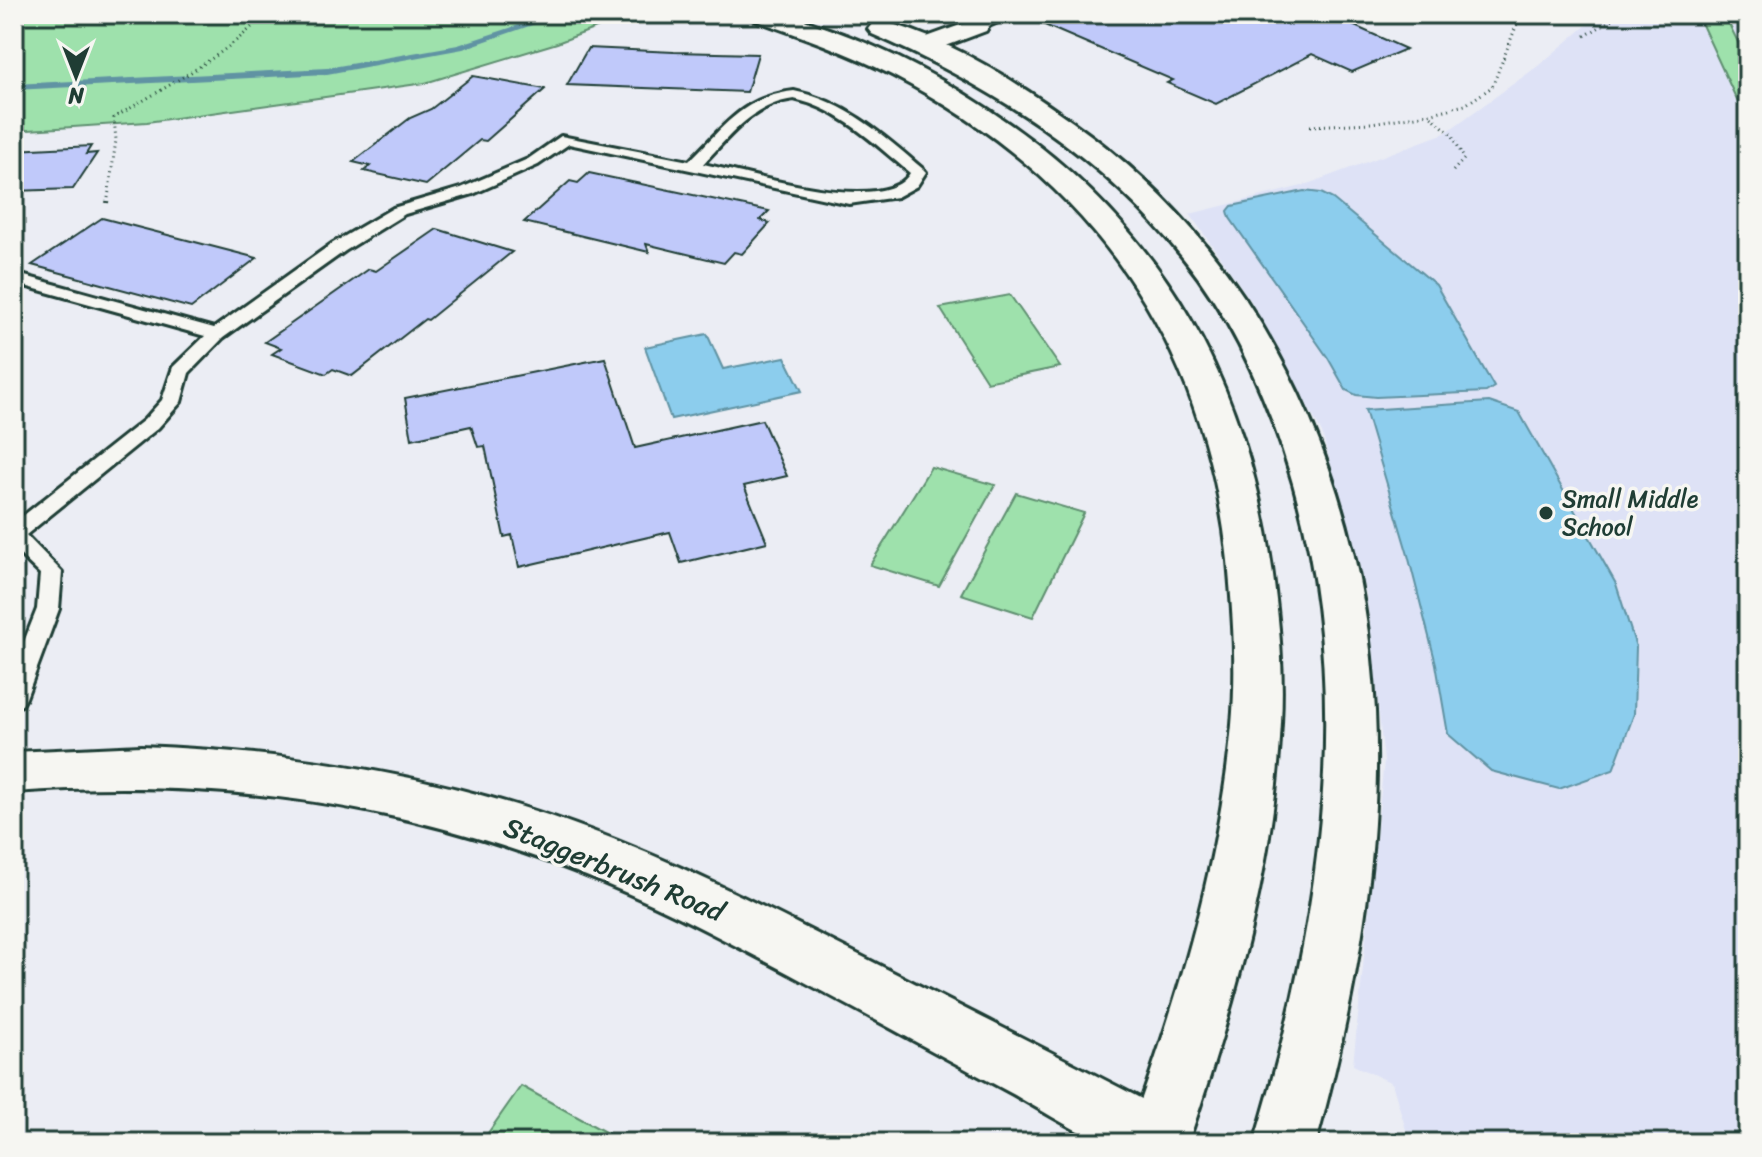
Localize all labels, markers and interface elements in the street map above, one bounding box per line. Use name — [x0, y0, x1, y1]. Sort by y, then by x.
north arrow — [36, 36, 116, 116]
text: N — [68, 76, 85, 115]
place label: Small Middle School — [1562, 478, 1699, 548]
marker: Small Middle School — [1537, 504, 1555, 522]
street label: Staggerbrush Road — [496, 802, 734, 936]

